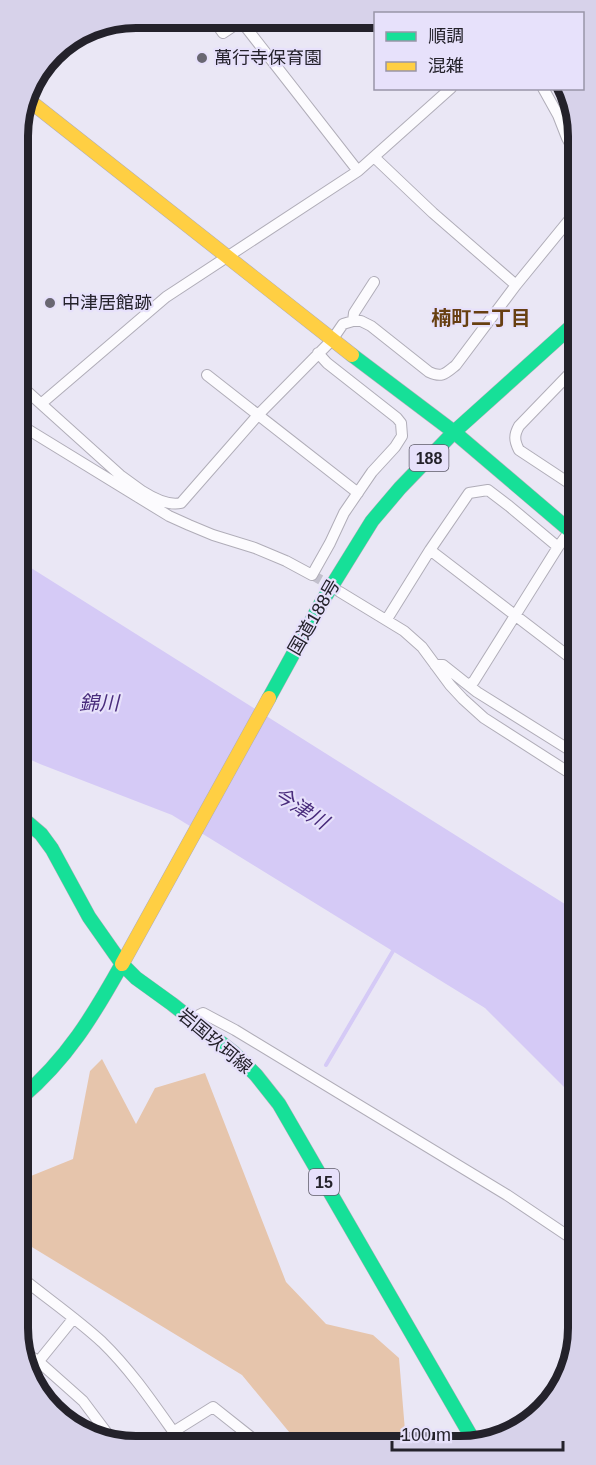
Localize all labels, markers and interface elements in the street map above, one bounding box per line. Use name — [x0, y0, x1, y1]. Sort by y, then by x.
legend — [374, 12, 584, 90]
text: 順調 — [428, 26, 464, 46]
place label: 萬行寺保育園 — [214, 48, 322, 68]
marker: 萬行寺保育園 — [195, 51, 209, 65]
text: 混雑 — [428, 56, 464, 76]
place label: 中津居館跡 — [62, 293, 152, 313]
marker: 中津居館跡 — [43, 296, 57, 310]
district label: 楠町二丁目 — [431, 307, 531, 329]
road number: 188 — [410, 445, 448, 471]
street label: 国道188号 — [284, 576, 344, 658]
water label: 錦川 — [79, 692, 121, 714]
water label: 今津川 — [270, 783, 334, 834]
street label: 岩国玖珂線 — [174, 1004, 256, 1078]
road number: 15 — [309, 1169, 339, 1195]
scale bar — [392, 1414, 563, 1452]
text: 100 m — [401, 1425, 451, 1445]

